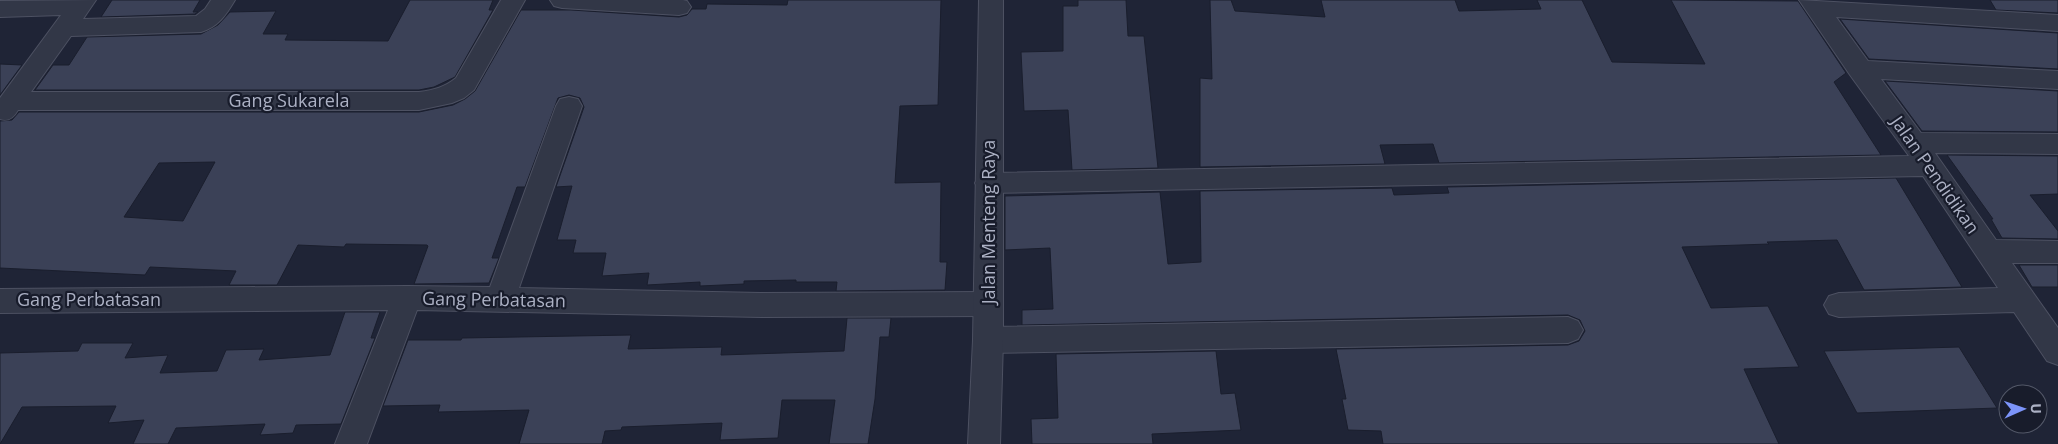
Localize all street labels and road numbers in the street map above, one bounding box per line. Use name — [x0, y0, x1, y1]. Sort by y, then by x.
street label: Gang Sukarela — [229, 88, 349, 112]
street label: Jalan Pendidikan — [1885, 109, 1985, 238]
street label: Jalan Menteng Raya — [976, 140, 1000, 306]
street label: Gang Perbatasan — [422, 286, 566, 312]
street label: Gang Perbatasan — [17, 287, 161, 311]

